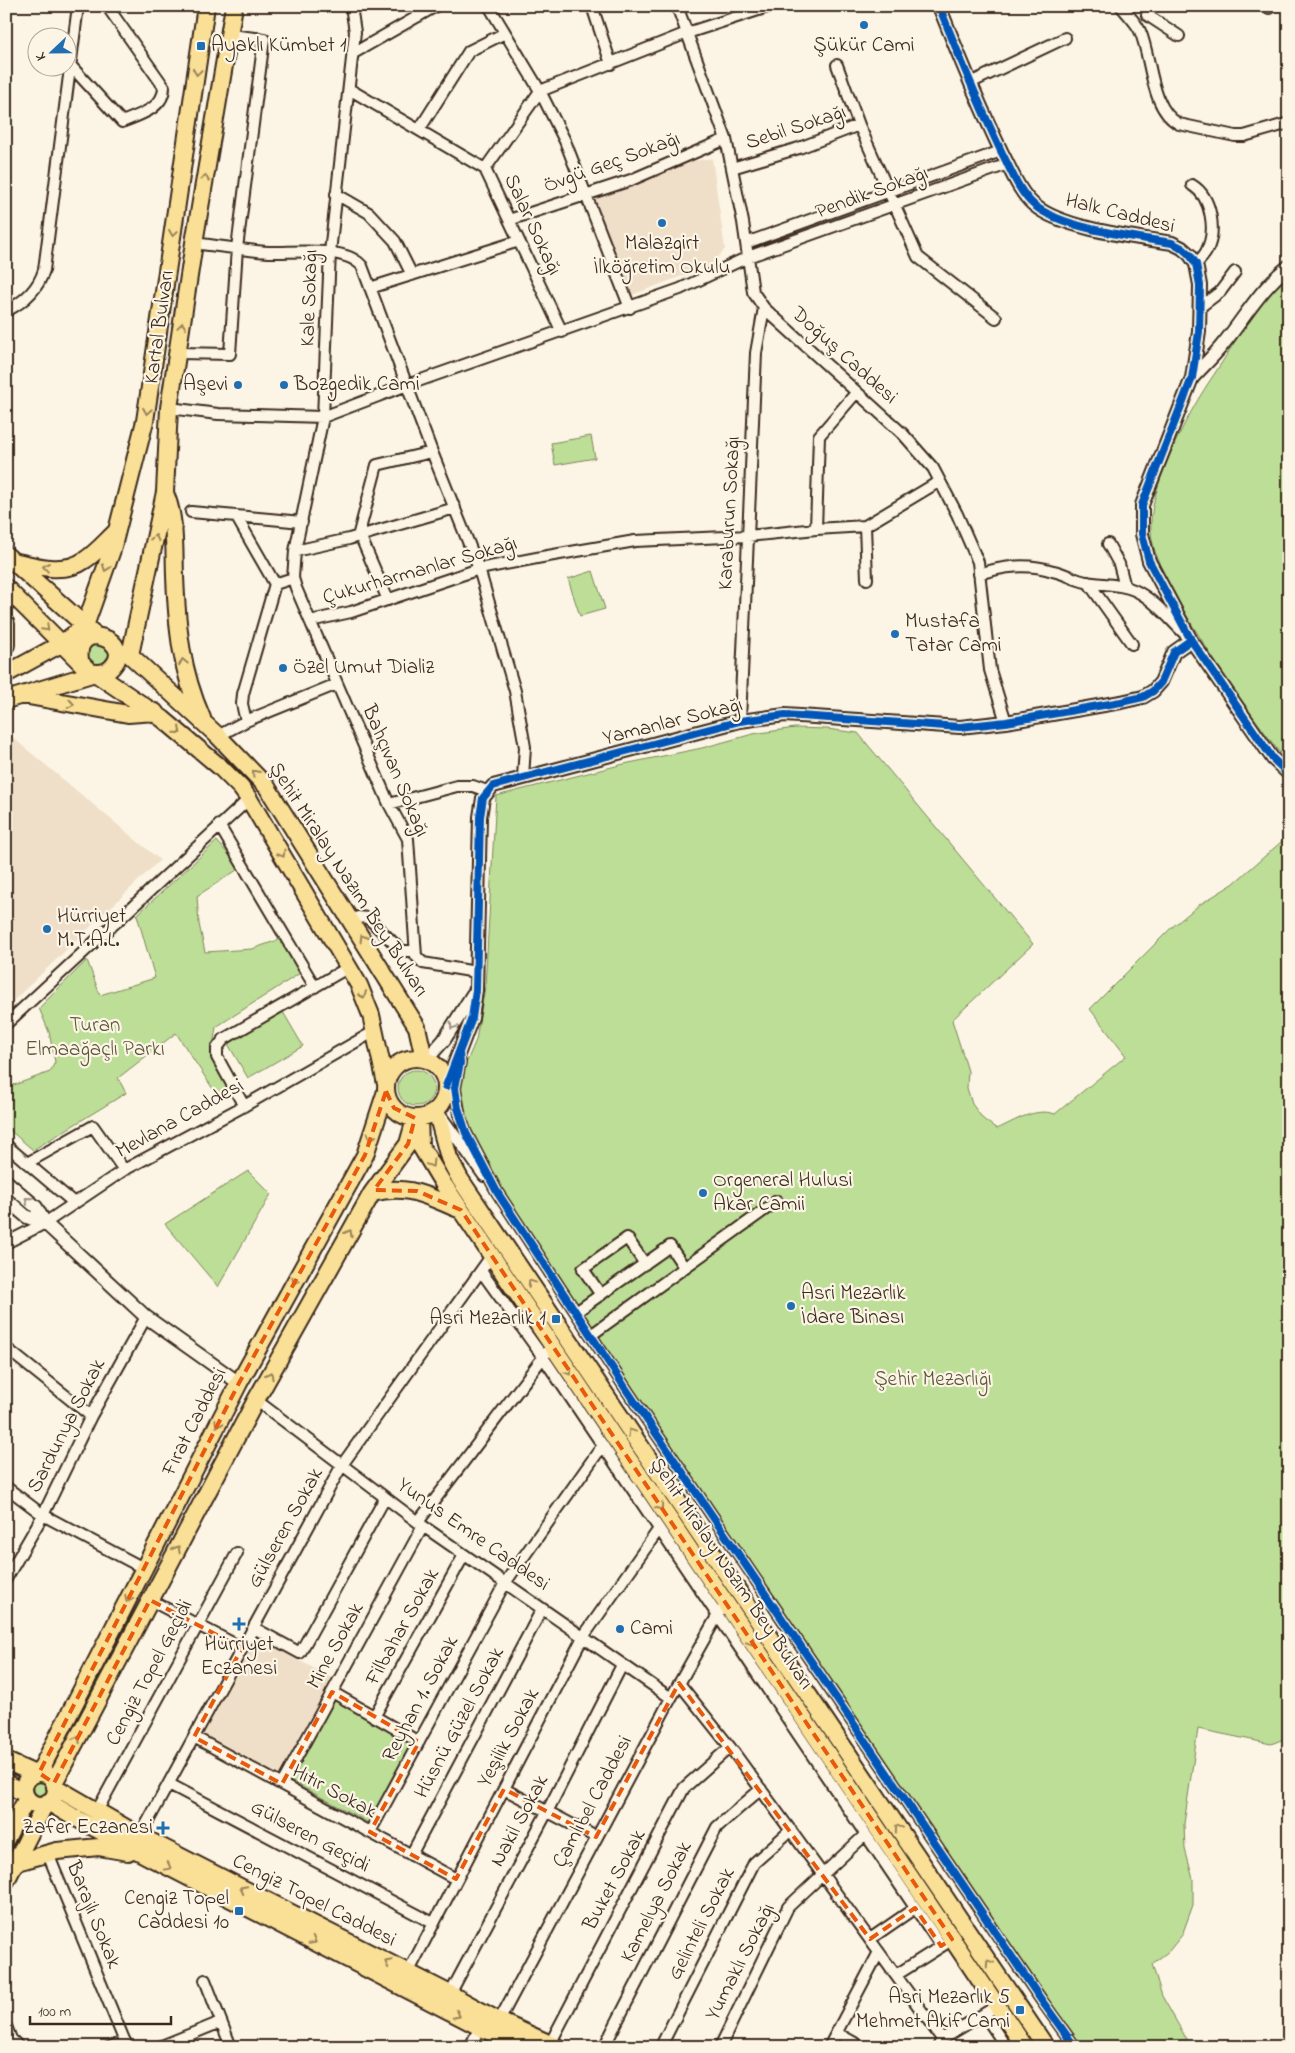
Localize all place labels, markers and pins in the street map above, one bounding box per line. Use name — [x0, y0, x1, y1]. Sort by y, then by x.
marker: Şükür Cami — [858, 19, 870, 31]
place label: Ayaklı Kümbet 1 — [211, 31, 347, 63]
place label: Şükür Cami — [813, 31, 915, 61]
marker: Ayaklı Kümbet 1 — [195, 40, 207, 52]
marker: Malazgirt İlköğretim Okulu — [656, 217, 668, 229]
place label: Malazgirt İlköğretim Okulu — [594, 229, 730, 285]
place label: Aşevi — [183, 370, 228, 400]
place label: Bozgedik Cami — [293, 370, 420, 402]
marker: Aşevi — [232, 379, 244, 391]
marker: Bozgedik Cami — [278, 379, 290, 391]
place label: Mustafa Tatar Cami — [905, 607, 1001, 661]
marker: Mustafa Tatar Cami — [889, 628, 901, 640]
place label: Özel Umut Dializ — [293, 653, 434, 683]
marker: Özel Umut Dializ — [277, 662, 289, 674]
place label: Hürriyet M.T.A.L. — [57, 902, 126, 956]
marker: Hürriyet M.T.A.L. — [41, 923, 53, 935]
place label: Orgeneral Hulusi Akar Camii — [713, 1166, 853, 1220]
marker: Orgeneral Hulusi Akar Camii — [697, 1187, 709, 1199]
place label: Asri Mezarlık İdare Binası — [801, 1279, 906, 1333]
marker: Asri Mezarlık İdare Binası — [785, 1300, 797, 1312]
place label: Asri Mezarlık 1 — [430, 1304, 546, 1334]
marker: Asri Mezarlık 1 — [550, 1313, 562, 1325]
place label: Cami — [630, 1614, 673, 1644]
marker: Hürriyet Eczanesi — [233, 1618, 245, 1630]
marker: Cami — [614, 1623, 626, 1635]
place label: Hürriyet Eczanesi — [201, 1630, 277, 1684]
place label: Zafer Eczanesi — [22, 1813, 153, 1843]
marker: Zafer Eczanesi — [157, 1822, 169, 1834]
place label: Cengiz Topel Caddesi 10 — [124, 1884, 229, 1938]
marker: Cengiz Topel Caddesi 10 — [233, 1905, 245, 1917]
place label: Asri Mezarlık 5 Mehmet Akif Cami — [856, 1983, 1010, 2037]
marker: Asri Mezarlık 5 Mehmet Akif Cami — [1014, 2004, 1026, 2016]

